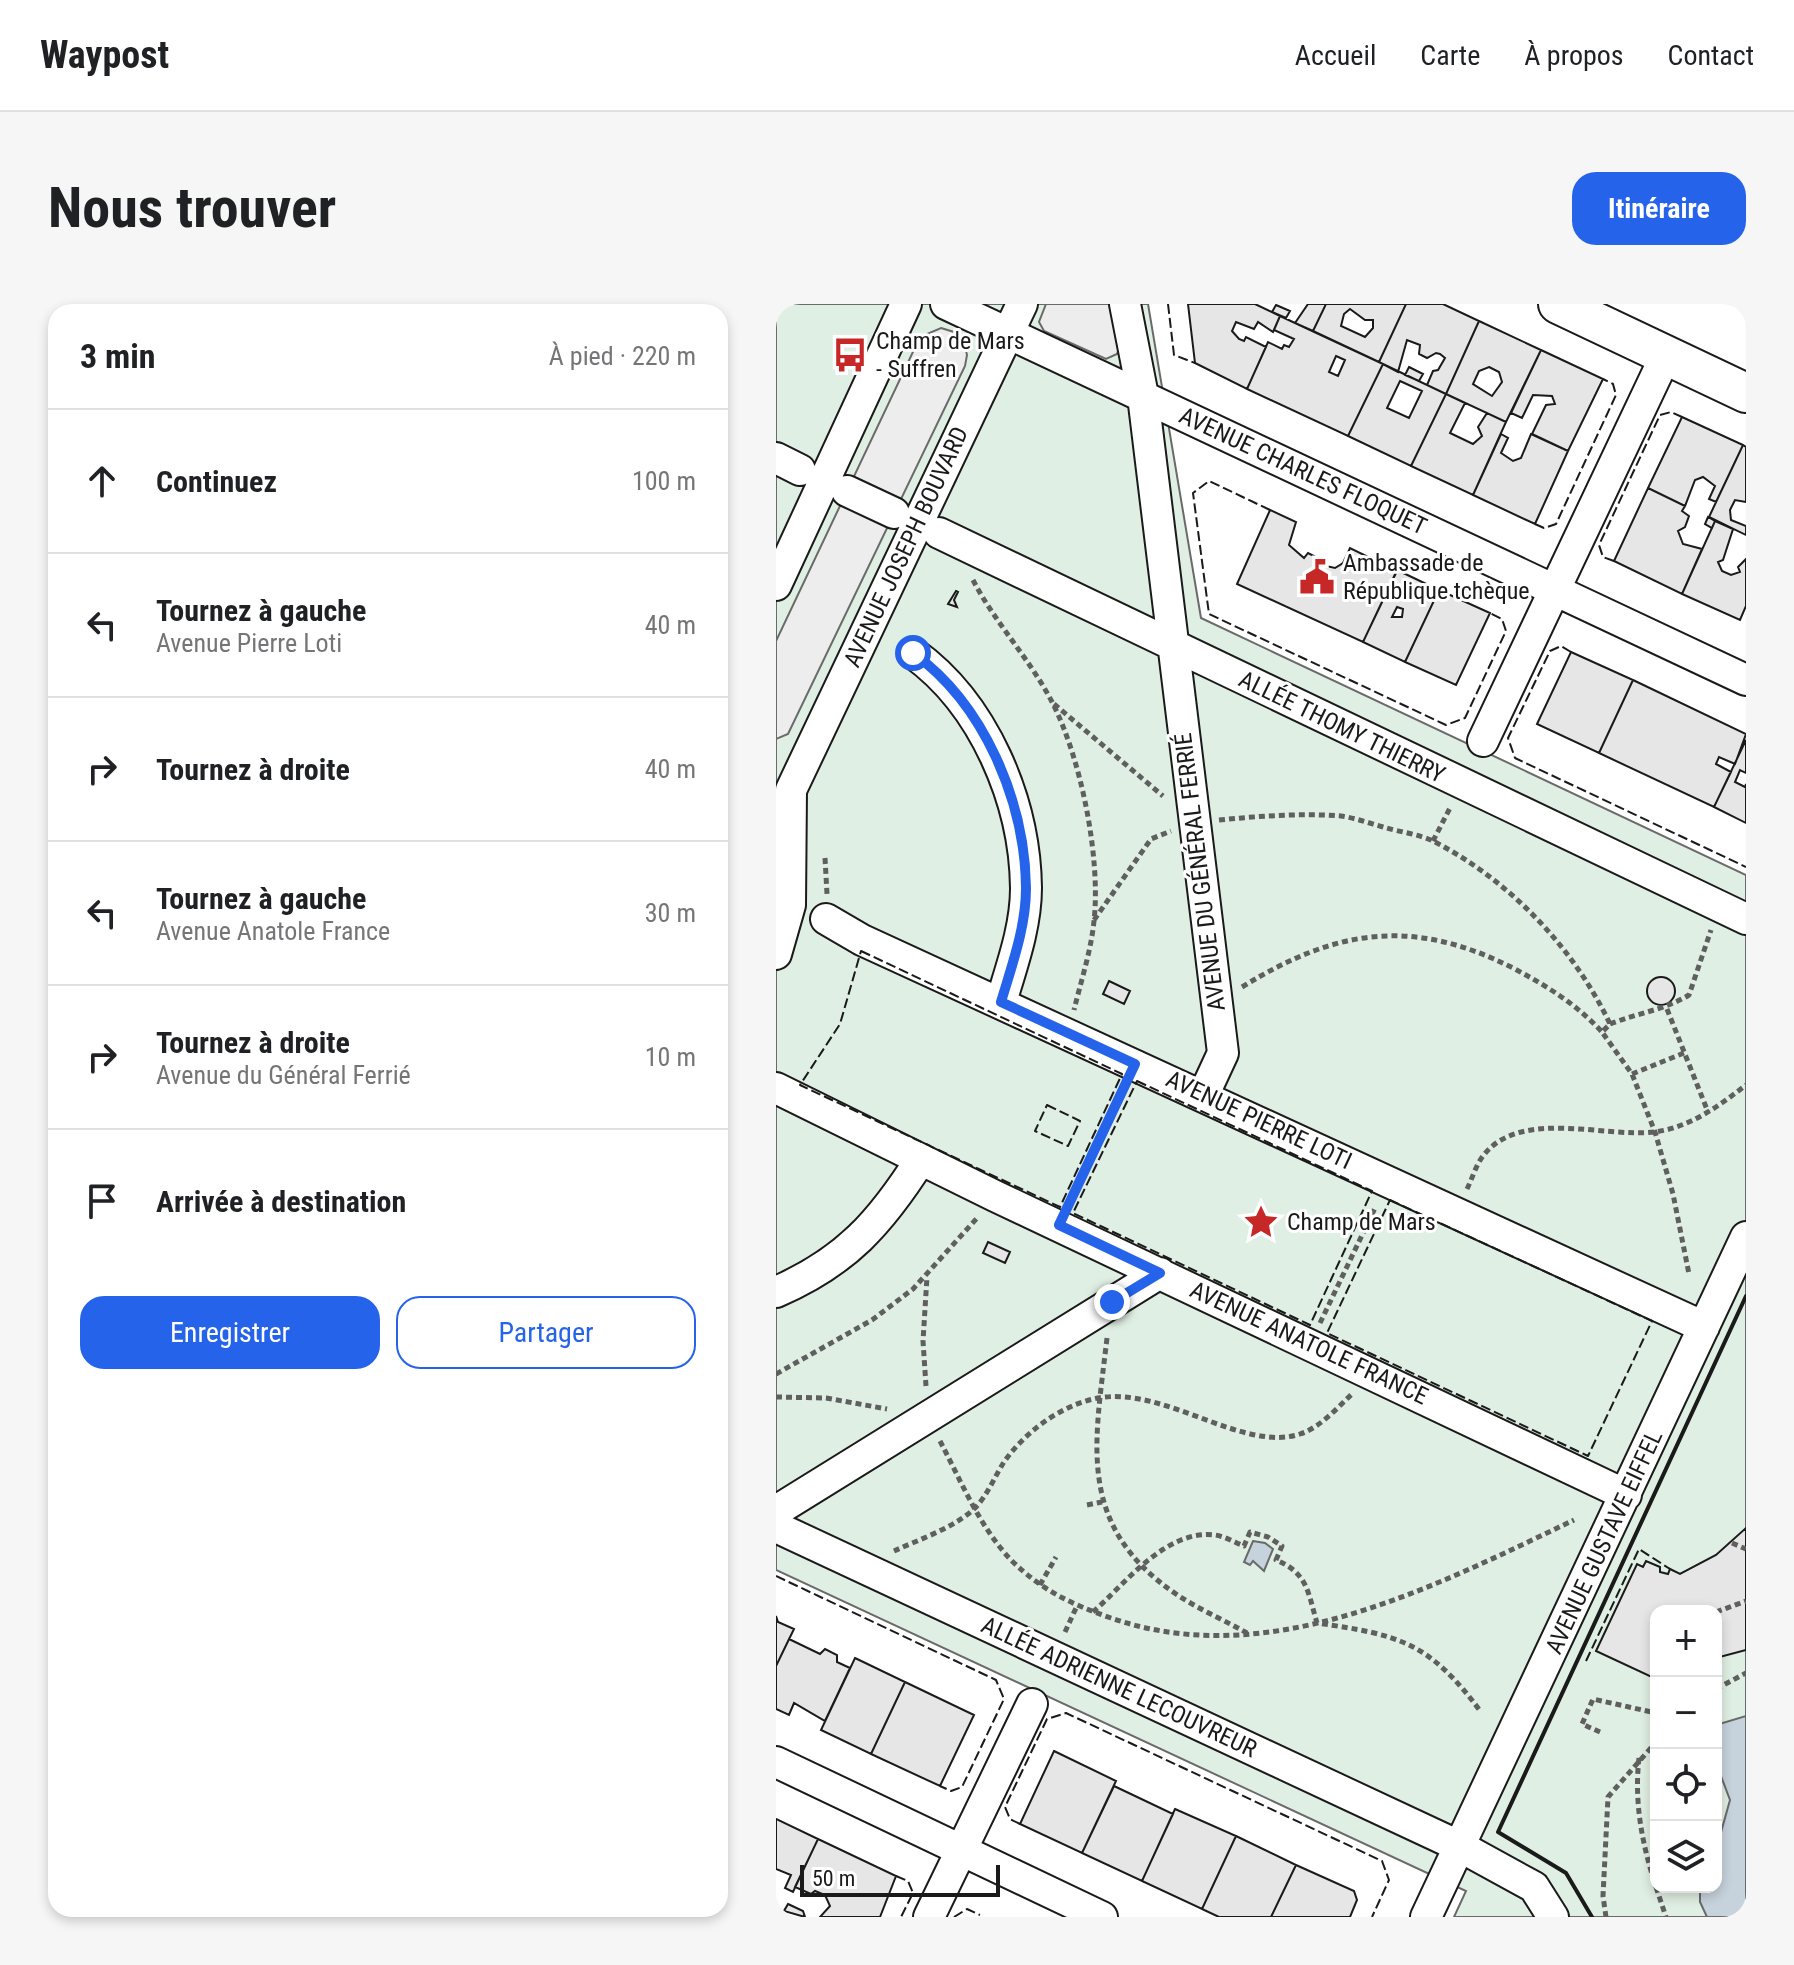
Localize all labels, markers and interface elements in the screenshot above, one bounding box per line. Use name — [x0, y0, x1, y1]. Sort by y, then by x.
text: Waypost — [40, 33, 169, 77]
text: Accueil — [1295, 39, 1376, 72]
text: Carte — [1420, 39, 1480, 72]
text: À propos — [1524, 39, 1624, 72]
text: Contact — [1668, 39, 1754, 72]
button: Itinéraire — [1572, 172, 1746, 245]
text: Nous trouver — [48, 175, 336, 241]
place label: Champ de Mars - Suffren — [876, 327, 1025, 383]
text: 3 min — [80, 336, 156, 376]
bus stop icon: Champ de Mars - Suffren — [831, 336, 869, 374]
text: À pied · 220 m — [549, 341, 696, 371]
street label: AVENUE CHARLES FLOQUET — [1175, 401, 1431, 541]
street label: AVENUE JOSEPH BOUVARD — [838, 422, 974, 672]
icon: ahead — [80, 459, 124, 503]
text: Continuez — [156, 464, 277, 499]
text: 100 m — [632, 466, 696, 496]
place label: Ambassade de République tchèque — [1343, 549, 1530, 605]
public building icon: Ambassade de République tchèque — [1298, 558, 1336, 596]
text: Tournez à gauche — [156, 593, 366, 628]
icon: left — [80, 603, 124, 647]
text: 40 m — [645, 610, 696, 640]
text: Avenue Pierre Loti — [156, 628, 342, 658]
route start — [895, 635, 931, 671]
street label: ALLÉE THOMY THIERRY — [1234, 665, 1450, 789]
street label: AVENUE DU GÉNÉRAL FERRIÉ — [1169, 731, 1231, 1013]
icon: right — [80, 747, 124, 791]
text: Tournez à droite — [156, 752, 350, 787]
text: 40 m — [645, 754, 696, 784]
text: Tournez à gauche — [156, 881, 366, 916]
icon: left — [80, 891, 124, 935]
text: 30 m — [645, 898, 696, 928]
text: Avenue Anatole France — [156, 916, 390, 946]
text: Tournez à droite — [156, 1025, 350, 1060]
icon: right — [80, 1035, 124, 1079]
text: 10 m — [645, 1042, 696, 1072]
text: Avenue du Général Ferrié — [156, 1060, 411, 1090]
street label: AVENUE PIERRE LOTI — [1162, 1065, 1356, 1175]
icon: arrive — [80, 1179, 124, 1223]
text: Arrivée à destination — [156, 1184, 406, 1219]
place icon: Champ de Mars — [1242, 1203, 1280, 1241]
place label: Champ de Mars — [1287, 1208, 1436, 1236]
street label: AVENUE ANATOLE FRANCE — [1186, 1276, 1432, 1410]
route end — [1094, 1284, 1130, 1320]
button: Enregistrer — [80, 1296, 380, 1369]
button: Partager — [396, 1296, 696, 1369]
street label: AVENUE GUSTAVE EIFFEL — [1540, 1426, 1668, 1658]
map controls — [1650, 1605, 1722, 1893]
button: + — [1650, 1605, 1722, 1677]
street label: ALLÉE ADRIENNE LECOUVREUR — [977, 1611, 1261, 1763]
button: − — [1650, 1677, 1722, 1749]
button: locate — [1650, 1749, 1722, 1821]
button: layers — [1650, 1821, 1722, 1893]
scale bar — [800, 1861, 1000, 1897]
text: 50 m — [812, 1866, 855, 1891]

